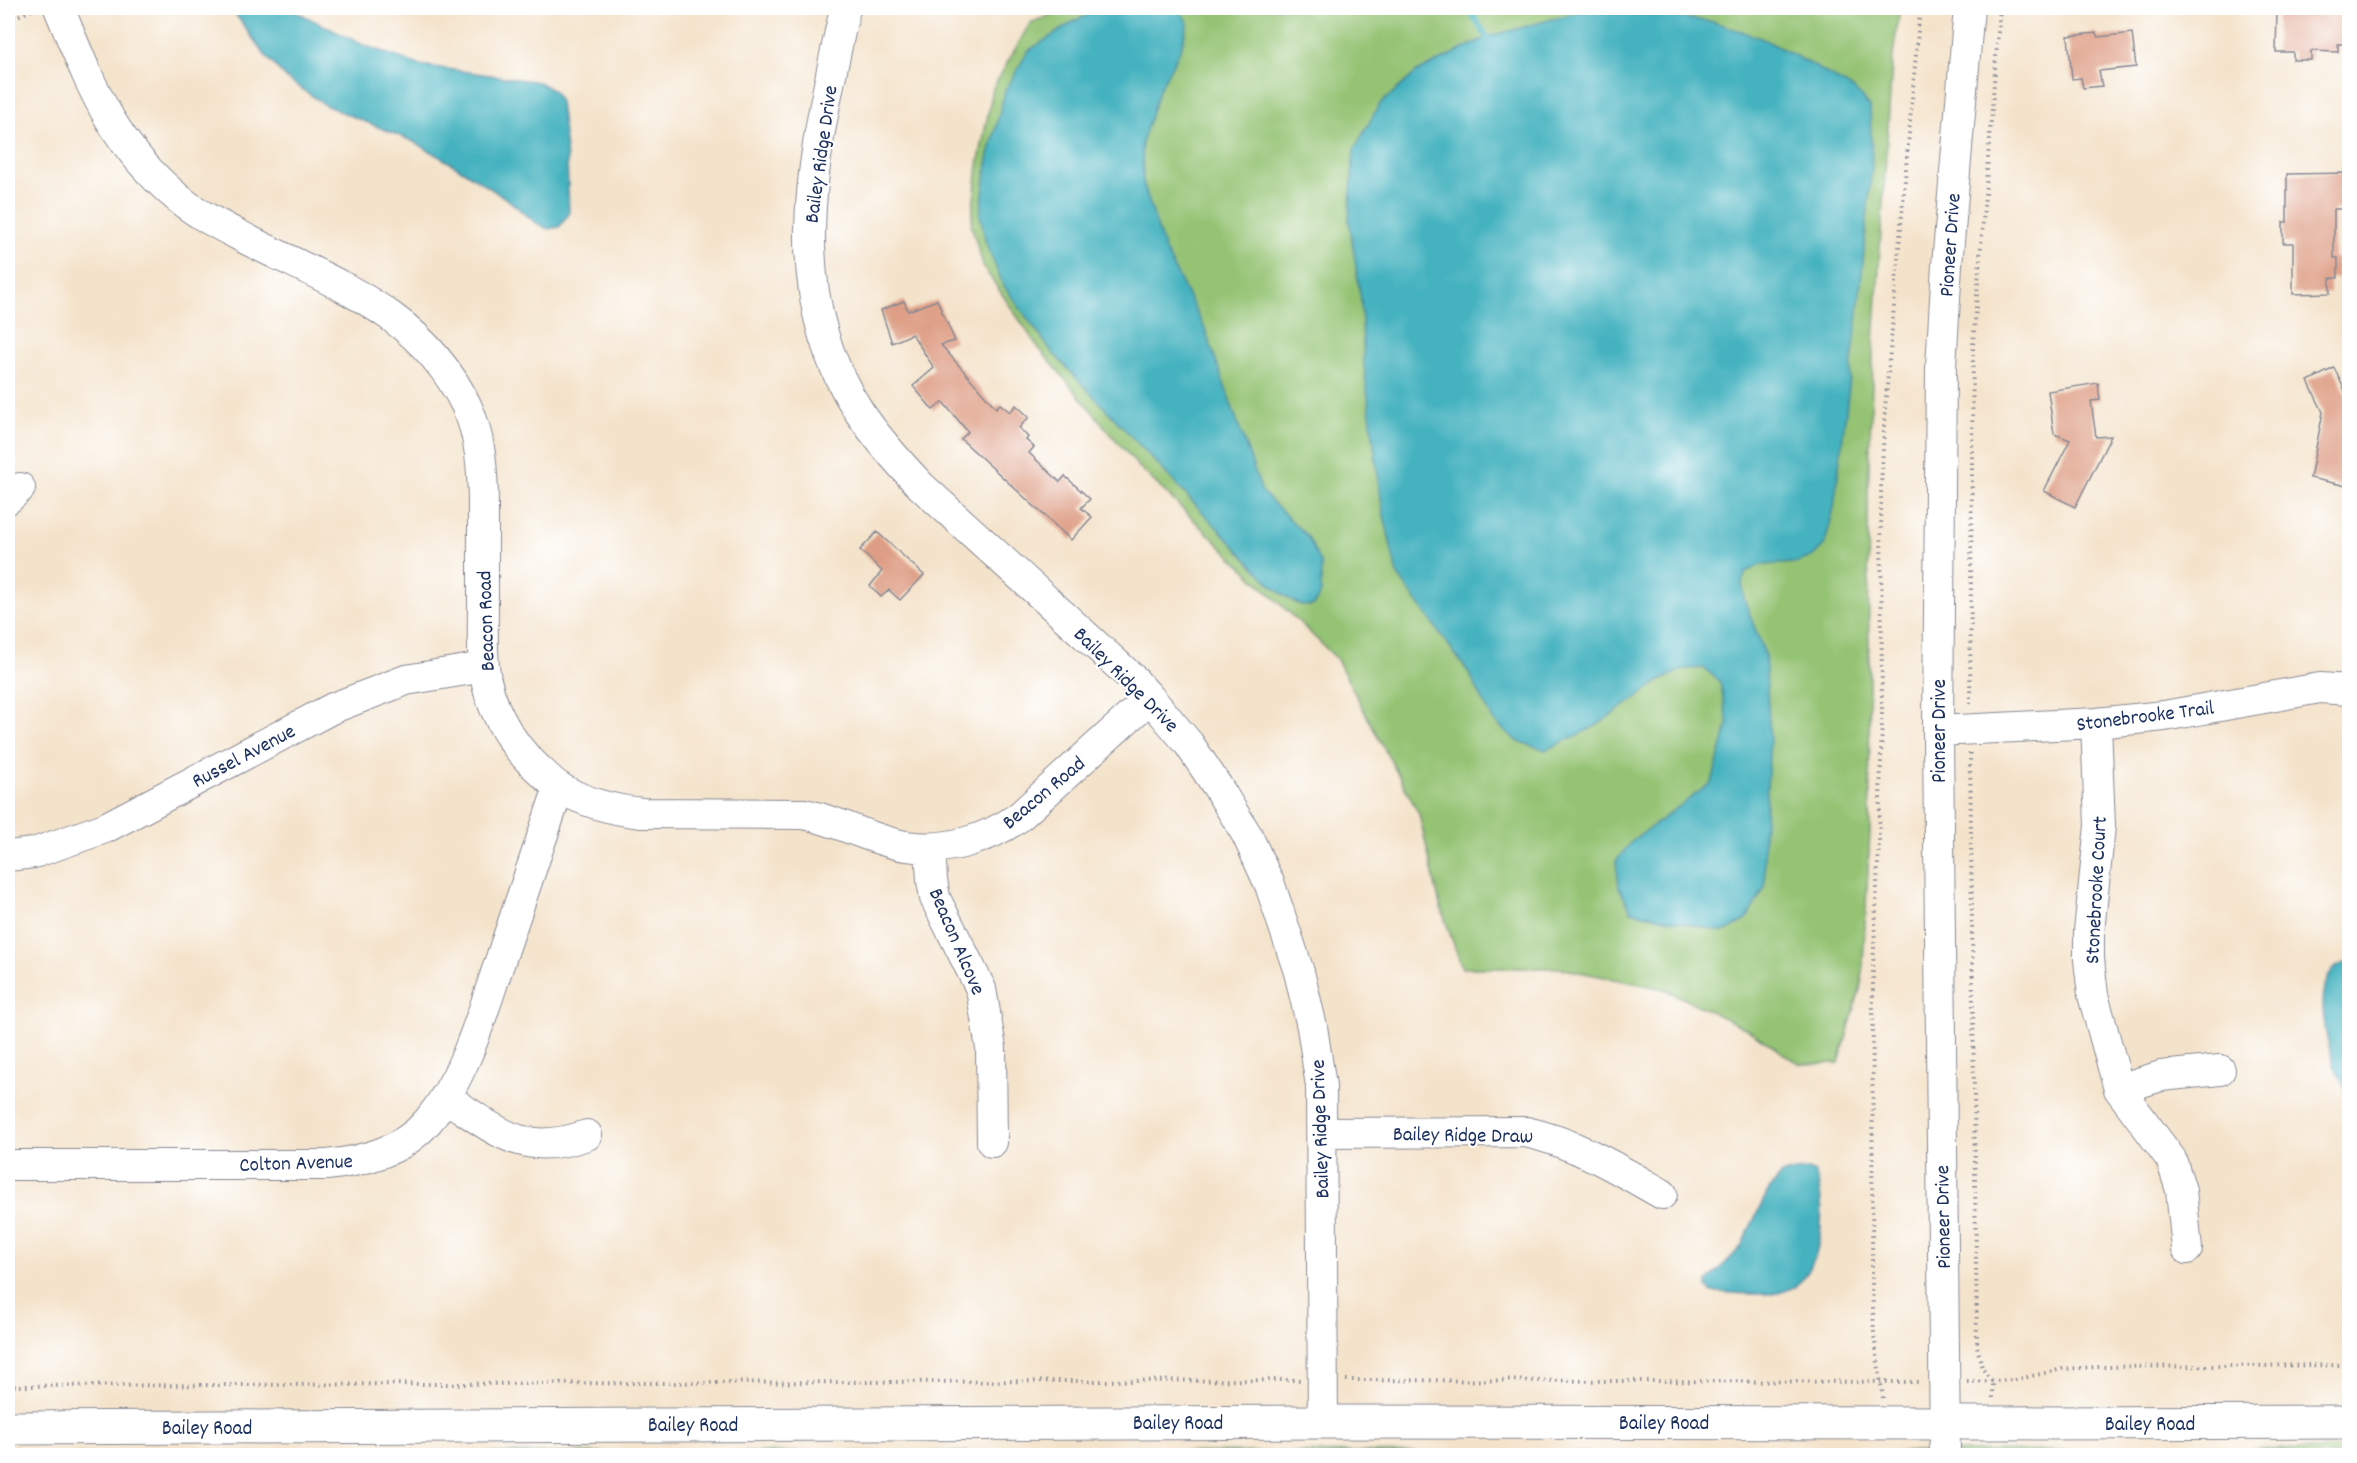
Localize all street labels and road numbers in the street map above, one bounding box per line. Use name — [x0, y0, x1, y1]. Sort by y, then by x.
street label: Bailey Ridge Drive — [798, 84, 847, 225]
street label: Pioneer Drive — [1933, 192, 1971, 298]
street label: Beacon Road — [471, 570, 505, 672]
street label: Bailey Ridge Drive — [1065, 621, 1185, 741]
street label: Pioneer Drive — [1926, 679, 1956, 783]
street label: Stonebrooke Trail — [2075, 695, 2216, 741]
street label: Russel Avenue — [187, 718, 302, 798]
street label: Beacon Road — [997, 750, 1093, 838]
street label: Stonebrooke Court — [2079, 815, 2117, 965]
street label: Beacon Alcove — [919, 884, 991, 1000]
street label: Bailey Ridge Drive — [1305, 1059, 1339, 1199]
street label: Bailey Ridge Draw — [1393, 1121, 1533, 1153]
street label: Colton Avenue — [239, 1148, 353, 1182]
street label: Pioneer Drive — [1929, 1165, 1961, 1269]
street label: Bailey Road — [1133, 1410, 1223, 1440]
street label: Bailey Road — [1619, 1410, 1709, 1440]
street label: Bailey Road — [2105, 1411, 2195, 1441]
street label: Bailey Road — [648, 1412, 738, 1442]
street label: Bailey Road — [162, 1415, 252, 1445]

